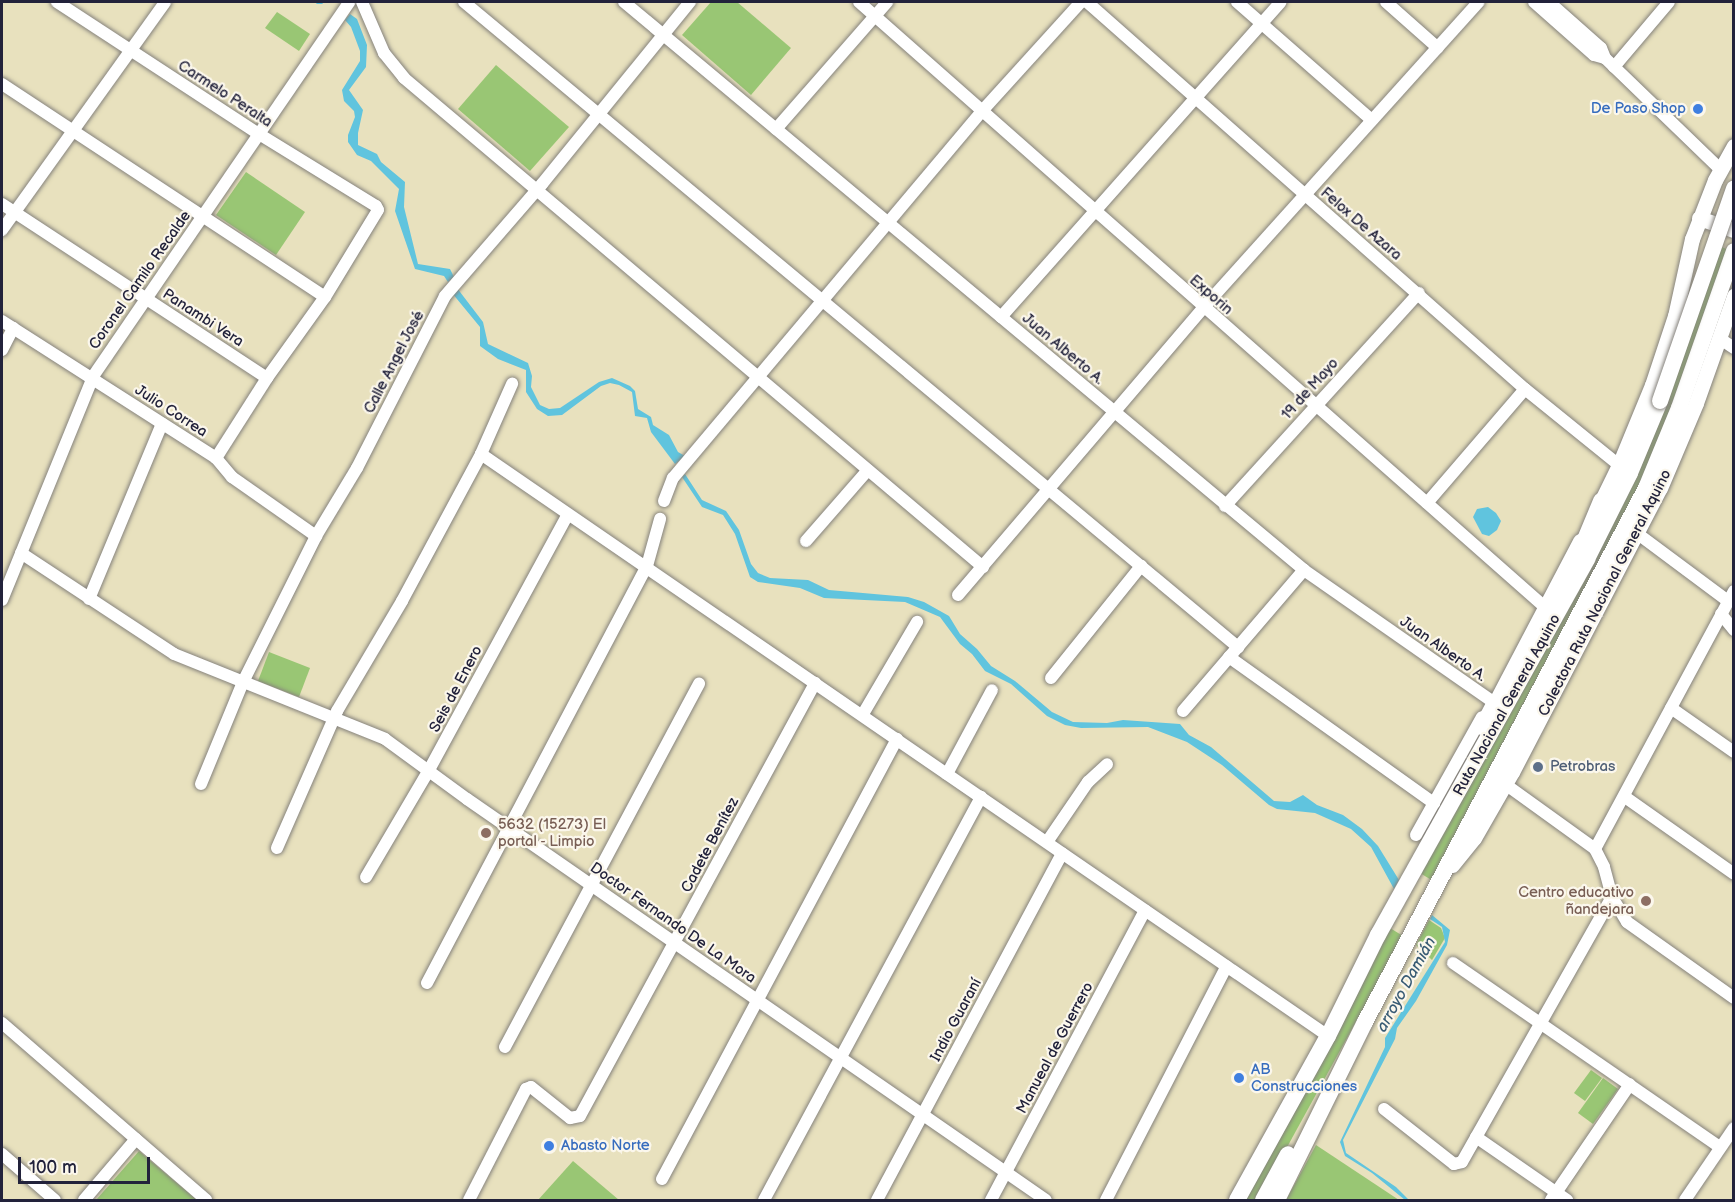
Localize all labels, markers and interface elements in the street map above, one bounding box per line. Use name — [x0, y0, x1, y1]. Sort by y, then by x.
street label: Carmelo Peralta — [174, 57, 276, 131]
place label: De Paso Shop — [1590, 100, 1686, 118]
marker: De Paso Shop — [1691, 102, 1705, 116]
street label: Felox De Azara — [1317, 184, 1405, 264]
street label: Coronel Camilo Recalde — [85, 207, 195, 353]
street label: Exporin — [1186, 271, 1236, 319]
street label: Panambi Vera — [159, 285, 247, 351]
street label: Calle Angel José — [360, 307, 428, 417]
street label: Juan Alberto A. — [1018, 310, 1108, 388]
street label: 19 de Mayo — [1278, 355, 1342, 423]
street label: Julio Correa — [131, 381, 211, 441]
street label: Colectora Ruta Nacional General Aquino — [1535, 467, 1675, 719]
street label: Ruta Nacional General Aquino — [1449, 611, 1565, 799]
street label: Juan Alberto A. — [1396, 613, 1490, 685]
street label: Seis de Enero — [426, 643, 486, 735]
place label: Petrobras — [1550, 758, 1615, 776]
marker: Petrobras — [1531, 760, 1545, 774]
street label: Cadete Benítez — [677, 794, 743, 896]
place label: 5632 (15273) El portal - Limpio — [498, 815, 606, 850]
marker: 5632 (15273) El portal - Limpio — [479, 826, 493, 840]
street label: Doctor Fernando De La Mora — [587, 859, 759, 987]
place label: Centro educativo ñandejara — [1518, 883, 1634, 918]
marker: Centro educativo ñandejara — [1639, 894, 1653, 908]
water label: arroyo Damián — [1373, 934, 1441, 1036]
street label: Indio Guaraní — [927, 975, 985, 1065]
street label: Manueal de Guerrero — [1013, 979, 1097, 1117]
place label: AB Construcciones — [1251, 1060, 1357, 1095]
marker: AB Construcciones — [1232, 1071, 1246, 1085]
place label: Abasto Norte — [561, 1137, 650, 1155]
marker: Abasto Norte — [542, 1139, 556, 1153]
scale bar — [21, 1145, 153, 1183]
text: 100 m — [29, 1157, 77, 1178]

